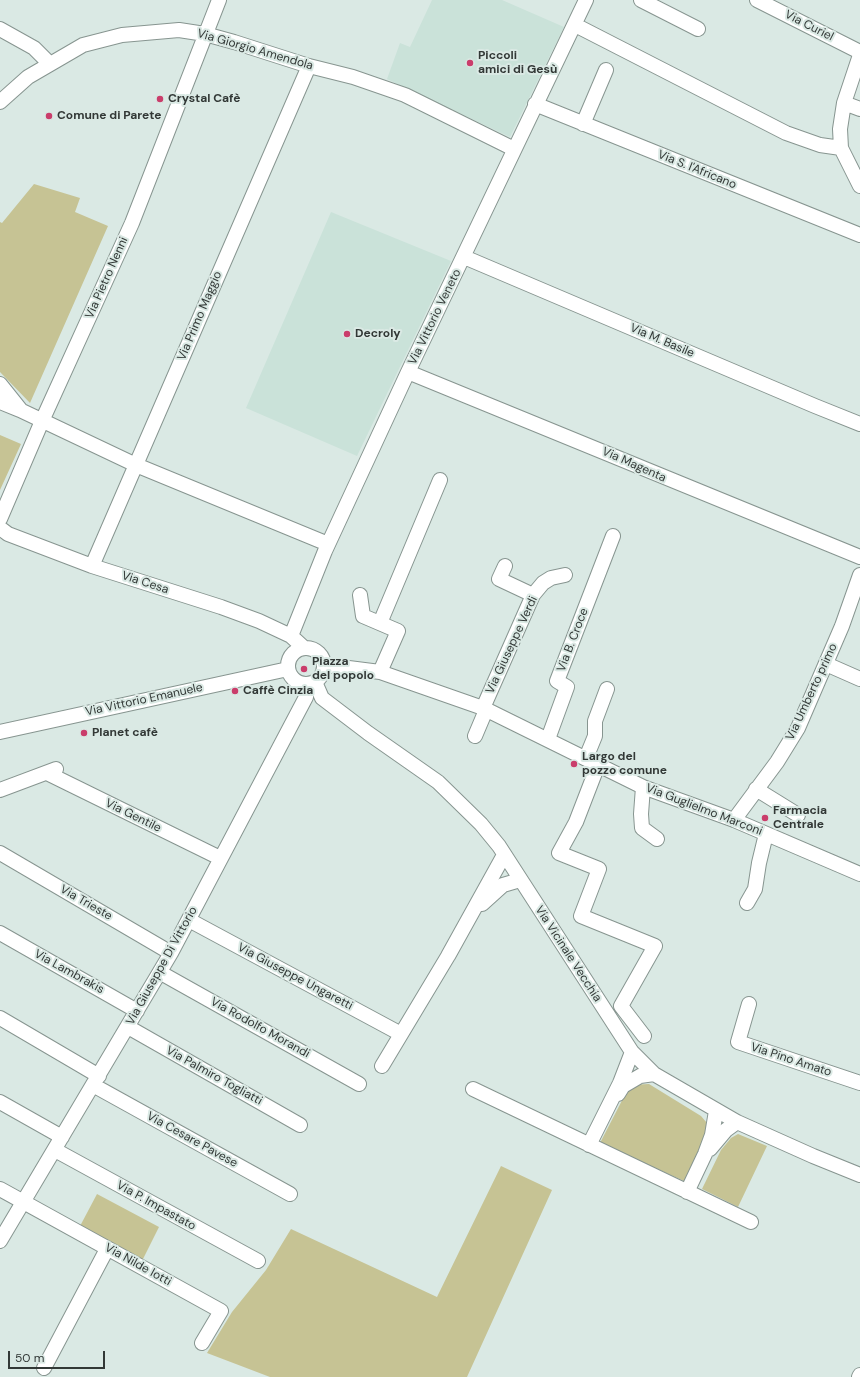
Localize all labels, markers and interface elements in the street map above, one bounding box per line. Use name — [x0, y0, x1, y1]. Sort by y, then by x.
street label: Via Curiel — [782, 8, 836, 44]
street label: Via Giorgio Amendola — [195, 27, 315, 73]
place label: Piccoli amici di Gesù — [478, 49, 557, 77]
marker: Piccoli amici di Gesù — [465, 58, 475, 68]
place label: Crystal Cafè — [168, 92, 241, 106]
marker: Crystal Cafè — [155, 94, 165, 104]
place label: Comune di Parete — [57, 109, 161, 123]
marker: Comune di Parete — [44, 111, 54, 121]
street label: Via S. l'Africano — [656, 148, 738, 192]
street label: Via Pietro Nenni — [83, 235, 131, 321]
street label: Via Vittorio Veneto — [406, 267, 464, 367]
street label: Via Primo Maggio — [175, 269, 225, 363]
street label: Via M. Basile — [628, 321, 696, 361]
place label: Decroly — [355, 327, 401, 341]
marker: Decroly — [342, 329, 352, 339]
street label: Via Magenta — [600, 444, 668, 486]
street label: Via Cesa — [120, 569, 170, 597]
street label: Via Giuseppe Verdi — [483, 594, 541, 696]
street label: Via B. Croce — [554, 606, 592, 674]
street label: Via Umberto primo — [783, 641, 841, 743]
place label: Piazza del popolo — [312, 655, 374, 683]
marker: Piazza del popolo — [299, 664, 309, 674]
street label: Via Vittorio Emanuele — [84, 681, 204, 719]
place label: Caffè Cinzia — [243, 684, 313, 698]
marker: Caffè Cinzia — [230, 686, 240, 696]
place label: Planet cafè — [92, 726, 158, 740]
marker: Planet cafè — [79, 728, 89, 738]
place label: Largo del pozzo comune — [582, 750, 667, 778]
marker: Largo del pozzo comune — [569, 759, 579, 769]
street label: Via Guglielmo Marconi — [644, 781, 764, 839]
street label: Via Gentile — [103, 796, 163, 836]
place label: Farmacia Centrale — [773, 804, 827, 832]
marker: Farmacia Centrale — [760, 813, 770, 823]
street label: Via Trieste — [57, 882, 115, 924]
street label: Via Vicinale Vecchia — [532, 903, 604, 1005]
street label: Via Giuseppe Di Vittorio — [123, 904, 201, 1028]
street label: Via Giuseppe Ungaretti — [235, 940, 355, 1014]
street label: Via Lambrakis — [32, 947, 106, 997]
street label: Via Rodolfo Morandi — [208, 995, 312, 1061]
street label: Via Pino Amato — [749, 1040, 833, 1080]
street label: Via Palmiro Togliatti — [163, 1044, 265, 1108]
street label: Via Cesare Pavese — [144, 1109, 240, 1171]
street label: Via P. Impastato — [114, 1178, 198, 1234]
street label: Via Nilde Iotti — [102, 1241, 174, 1289]
scale bar — [10, 1343, 107, 1369]
text: 50 m — [15, 1350, 44, 1366]

